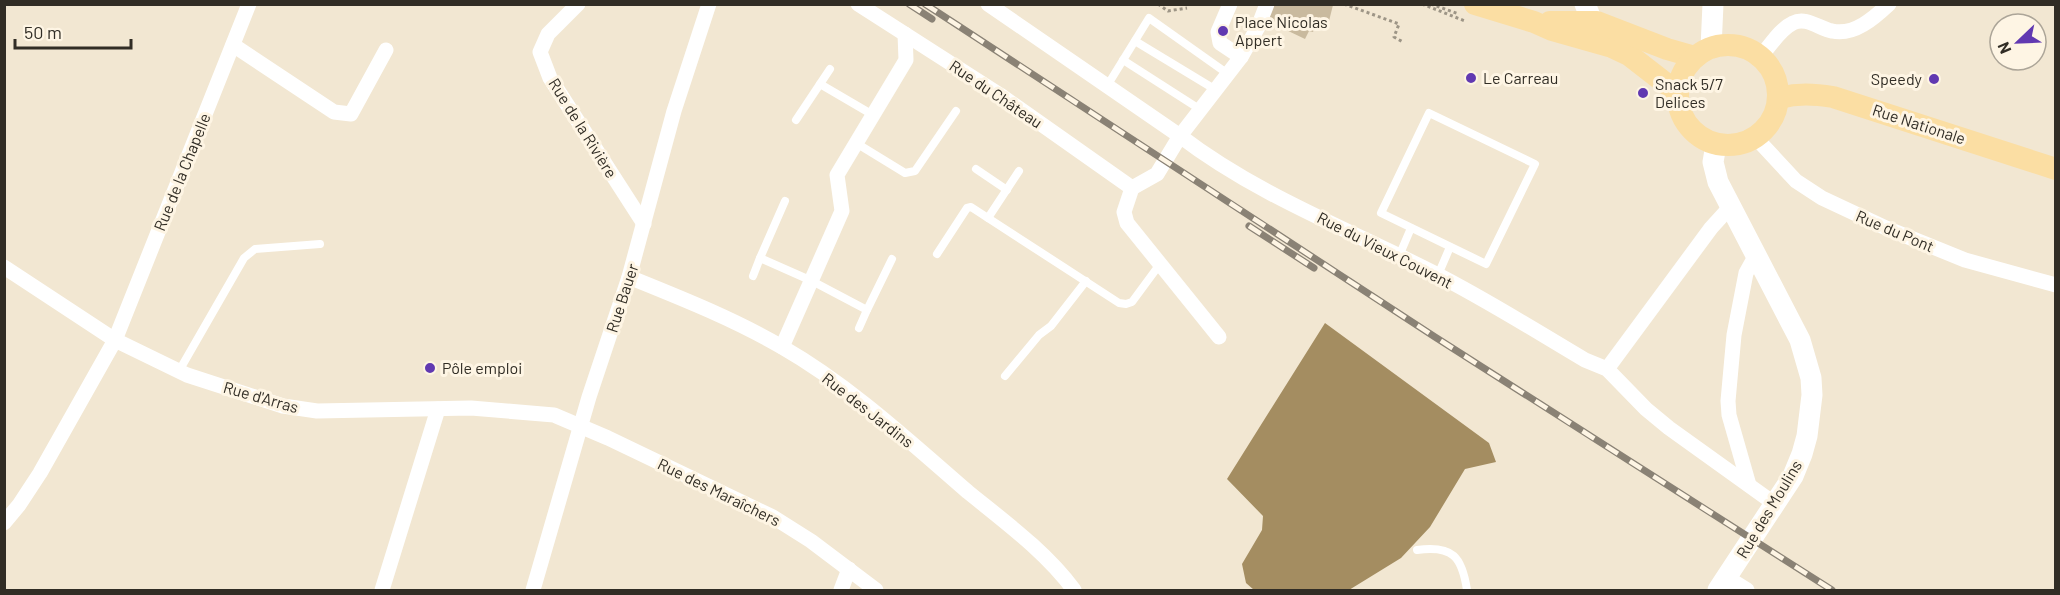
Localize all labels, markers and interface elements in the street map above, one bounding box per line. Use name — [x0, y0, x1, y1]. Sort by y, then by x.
scale bar — [15, 12, 130, 50]
place label: Place Nicolas Appert — [1235, 12, 1328, 49]
north arrow — [1988, 12, 2048, 72]
text: 50 m — [24, 21, 62, 43]
marker: Place Nicolas Appert — [1216, 24, 1230, 38]
text: N — [1993, 39, 2015, 57]
street label: Rue du Château — [946, 56, 1046, 132]
place label: Le Carreau — [1483, 68, 1558, 87]
place label: Speedy — [1871, 69, 1923, 88]
marker: Le Carreau — [1464, 71, 1478, 85]
marker: Speedy — [1927, 72, 1941, 86]
street label: Rue de la Rivière — [545, 74, 622, 181]
place label: Snack 5/7 Delices — [1655, 74, 1723, 111]
marker: Snack 5/7 Delices — [1636, 86, 1650, 100]
street label: Rue Nationale — [1870, 100, 1968, 147]
street label: Rue de la Chapelle — [149, 110, 214, 233]
street label: Rue du Pont — [1853, 206, 1937, 255]
street label: Rue du Vieux Couvent — [1314, 207, 1456, 292]
street label: Rue Bauer — [601, 261, 642, 335]
place label: Pôle emploi — [442, 358, 522, 377]
marker: Pôle emploi — [423, 361, 437, 375]
street label: Rue des Jardins — [819, 368, 918, 451]
street label: Rue d'Arras — [221, 377, 301, 416]
street label: Rue des Maraîchers — [655, 454, 784, 529]
street label: Rue des Moulins — [1732, 456, 1805, 561]

